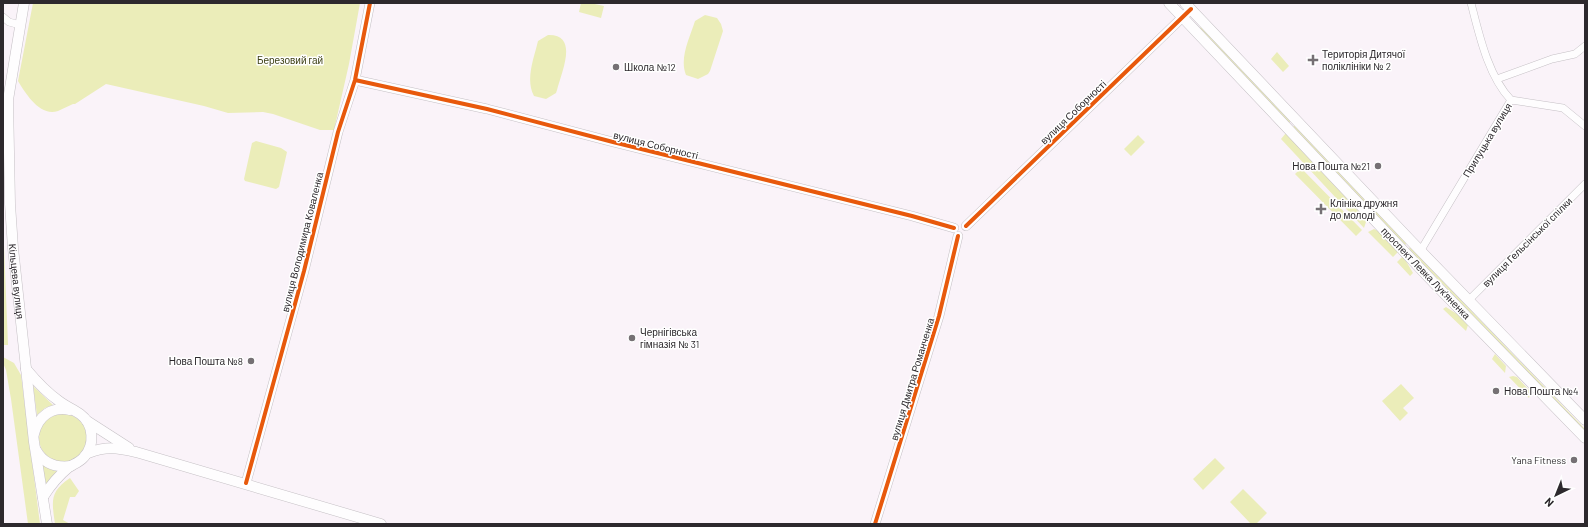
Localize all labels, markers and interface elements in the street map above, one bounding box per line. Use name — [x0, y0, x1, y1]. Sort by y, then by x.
place label: Територія Дитячої поліклініки № 2 — [1322, 48, 1406, 72]
park label: Березовий гай — [257, 54, 323, 66]
marker: Територія Дитячої поліклініки № 2 — [1307, 54, 1319, 66]
place label: Школа №12 — [624, 61, 676, 73]
marker: Школа №12 — [611, 62, 621, 72]
street label: вулиця Соборності — [1038, 77, 1108, 147]
street label: Прилуцька вулиця — [1460, 101, 1514, 179]
street label: вулиця Соборності — [612, 129, 700, 161]
place label: Нова Пошта №21 — [1292, 160, 1370, 172]
marker: Нова Пошта №21 — [1373, 161, 1383, 171]
street label: вулиця Володимира Коваленка — [279, 170, 325, 313]
street label: вулиця Гельсінської спілки — [1480, 195, 1574, 289]
place label: Клініка дружня до молоді — [1330, 197, 1398, 221]
marker: Клініка дружня до молоді — [1315, 203, 1327, 215]
street label: проспект Левка Лукʼяненка — [1379, 225, 1473, 322]
street label: Кільцева вулиця — [7, 243, 27, 320]
street label: вулиця Дмитра Романченка — [888, 316, 937, 442]
place label: Чернігівська гімназія № 31 — [640, 326, 699, 350]
marker: Чернігівська гімназія № 31 — [627, 333, 637, 343]
place label: Нова Пошта №8 — [169, 355, 243, 367]
marker: Нова Пошта №8 — [246, 356, 256, 366]
place label: Нова Пошта №4 — [1504, 385, 1579, 397]
marker: Нова Пошта №4 — [1491, 386, 1501, 396]
place label: Yana Fitness — [1511, 454, 1566, 466]
marker: Yana Fitness — [1569, 455, 1579, 465]
north arrow — [1536, 475, 1576, 515]
text: N — [1542, 495, 1556, 510]

